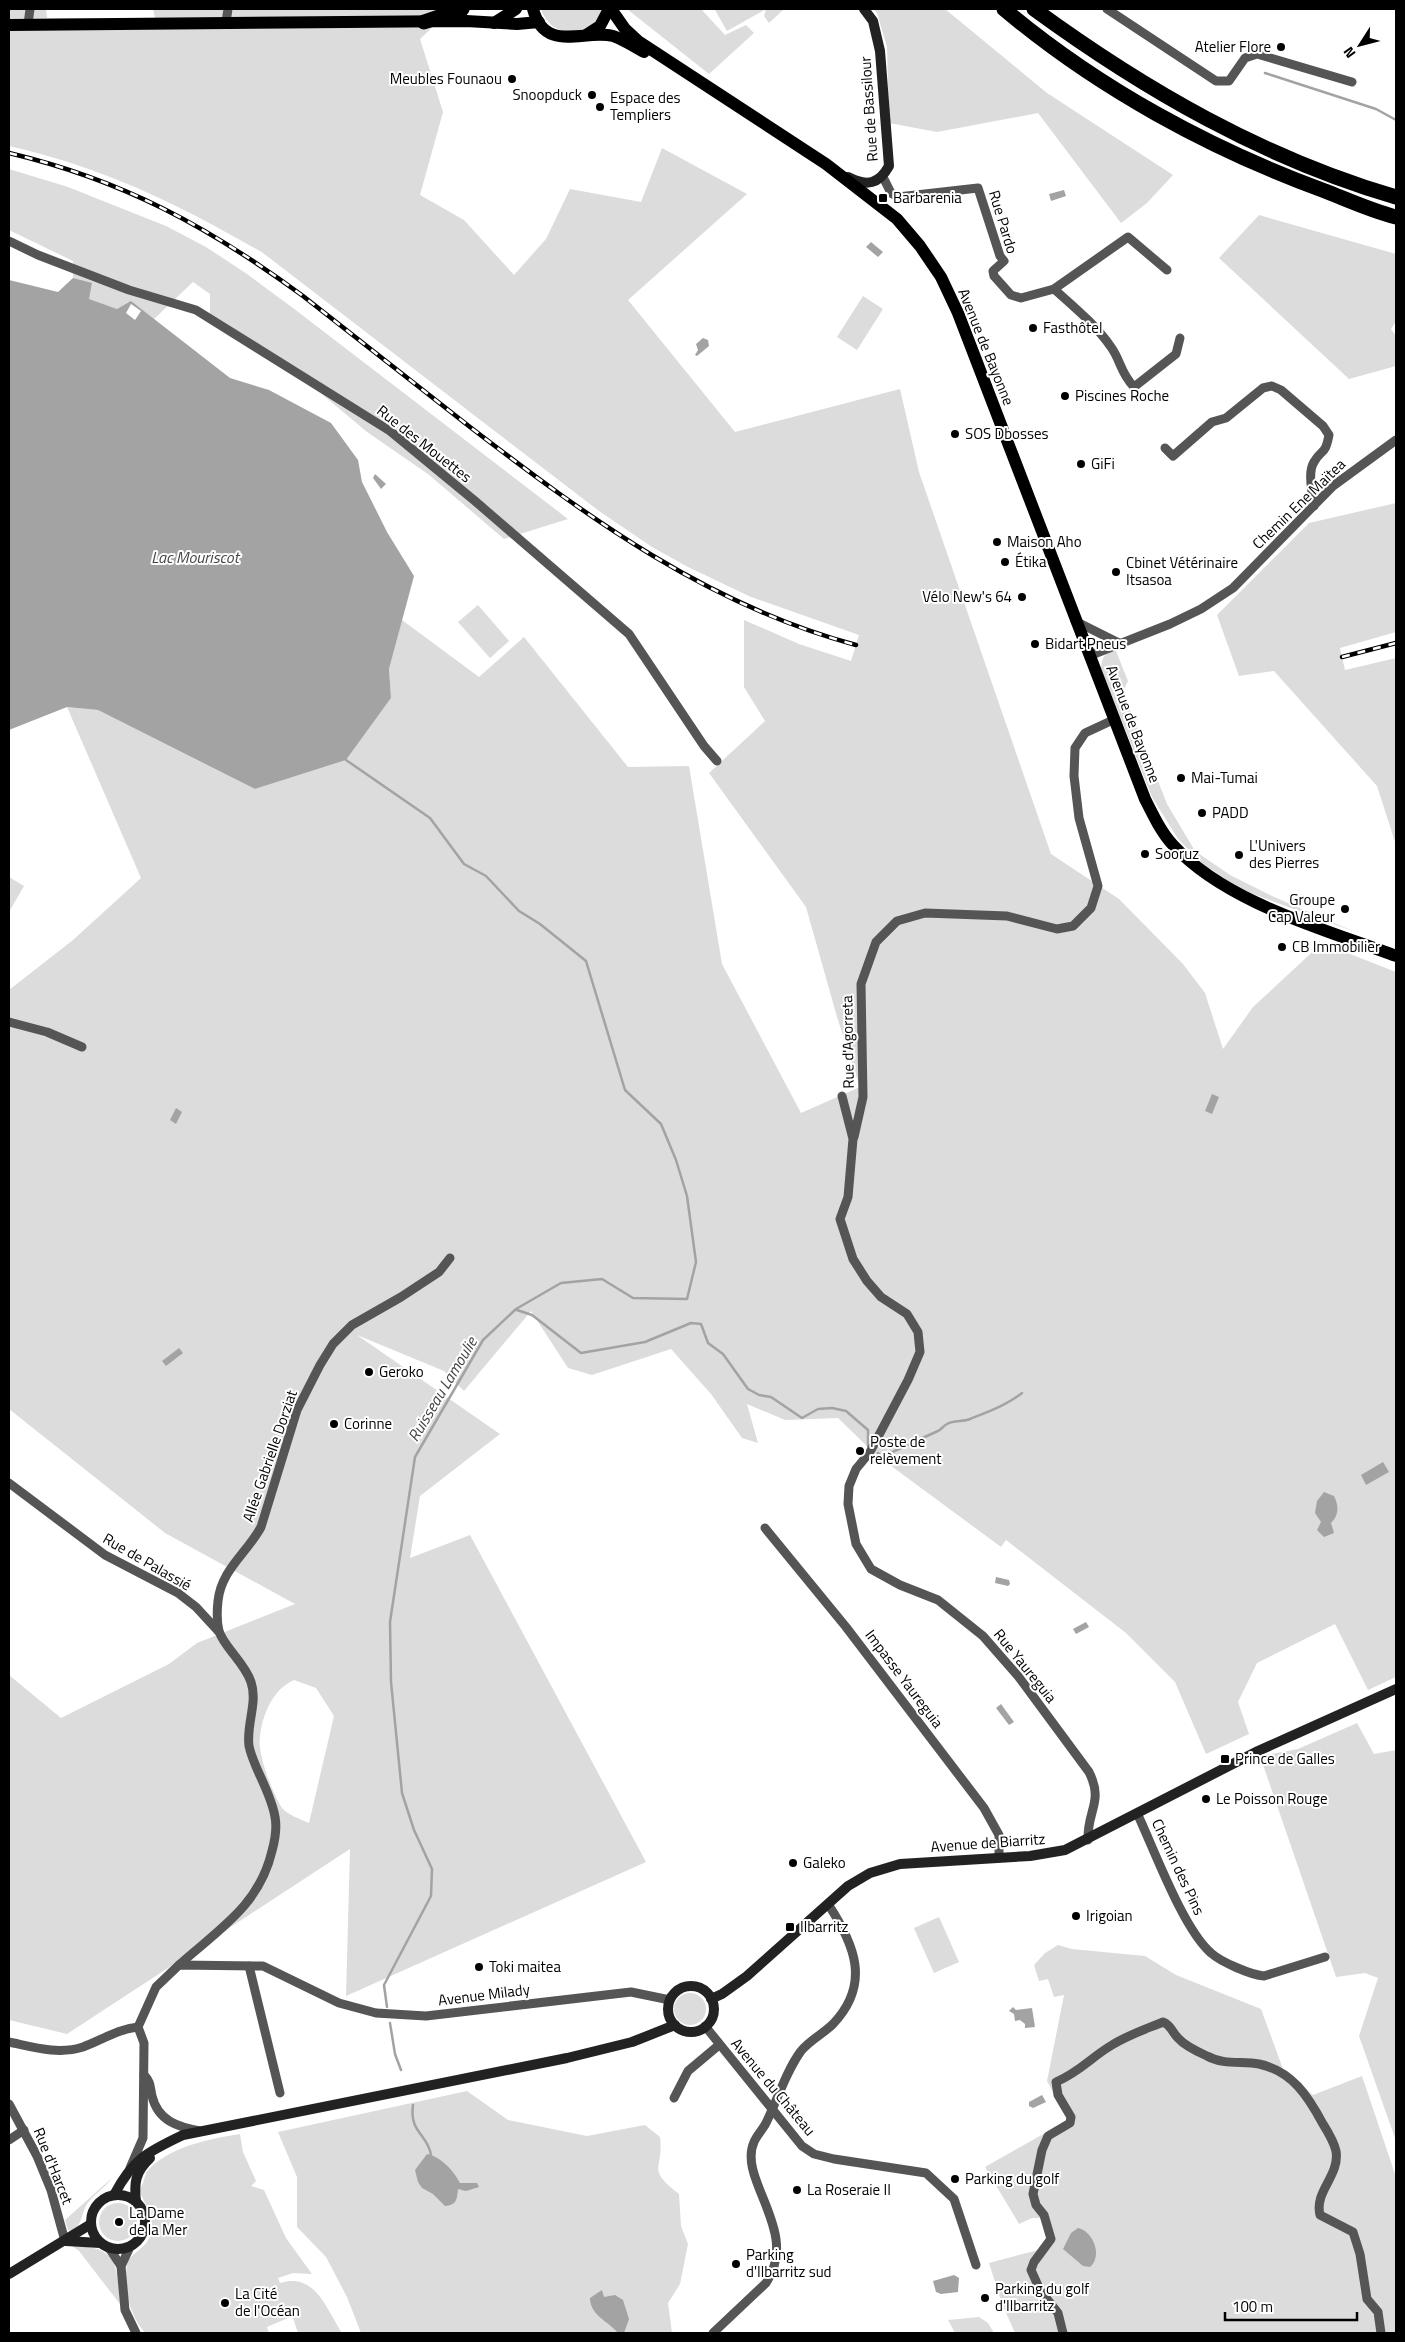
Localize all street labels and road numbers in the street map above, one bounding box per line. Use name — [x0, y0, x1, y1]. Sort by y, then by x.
street label: Rue de Bassilour — [853, 56, 884, 162]
street label: Rue Pardo — [983, 187, 1024, 256]
street label: Avenue de Bayonne — [952, 285, 1020, 409]
street label: Rue des Mouettes — [372, 399, 477, 488]
street label: Chemin Ene Maïtea — [1247, 453, 1351, 554]
street label: Avenue de Bayonne — [1100, 662, 1167, 786]
street label: Rue d'Agorreta — [835, 995, 860, 1089]
street label: Allée Gabrielle Dorziat — [236, 1386, 303, 1525]
street label: Rue de Palassié — [99, 1527, 196, 1596]
street label: Rue Yaureguia — [988, 1624, 1063, 1708]
street label: Impasse Yaureguia — [860, 1625, 949, 1733]
street label: Chemin des Pins — [1146, 1815, 1211, 1919]
street label: Avenue de Biarritz — [930, 1827, 1046, 1858]
street label: Avenue Milady — [437, 1977, 531, 2012]
street label: Avenue du Château — [726, 2033, 821, 2141]
street label: Rue d'Harcet — [28, 2124, 80, 2208]

